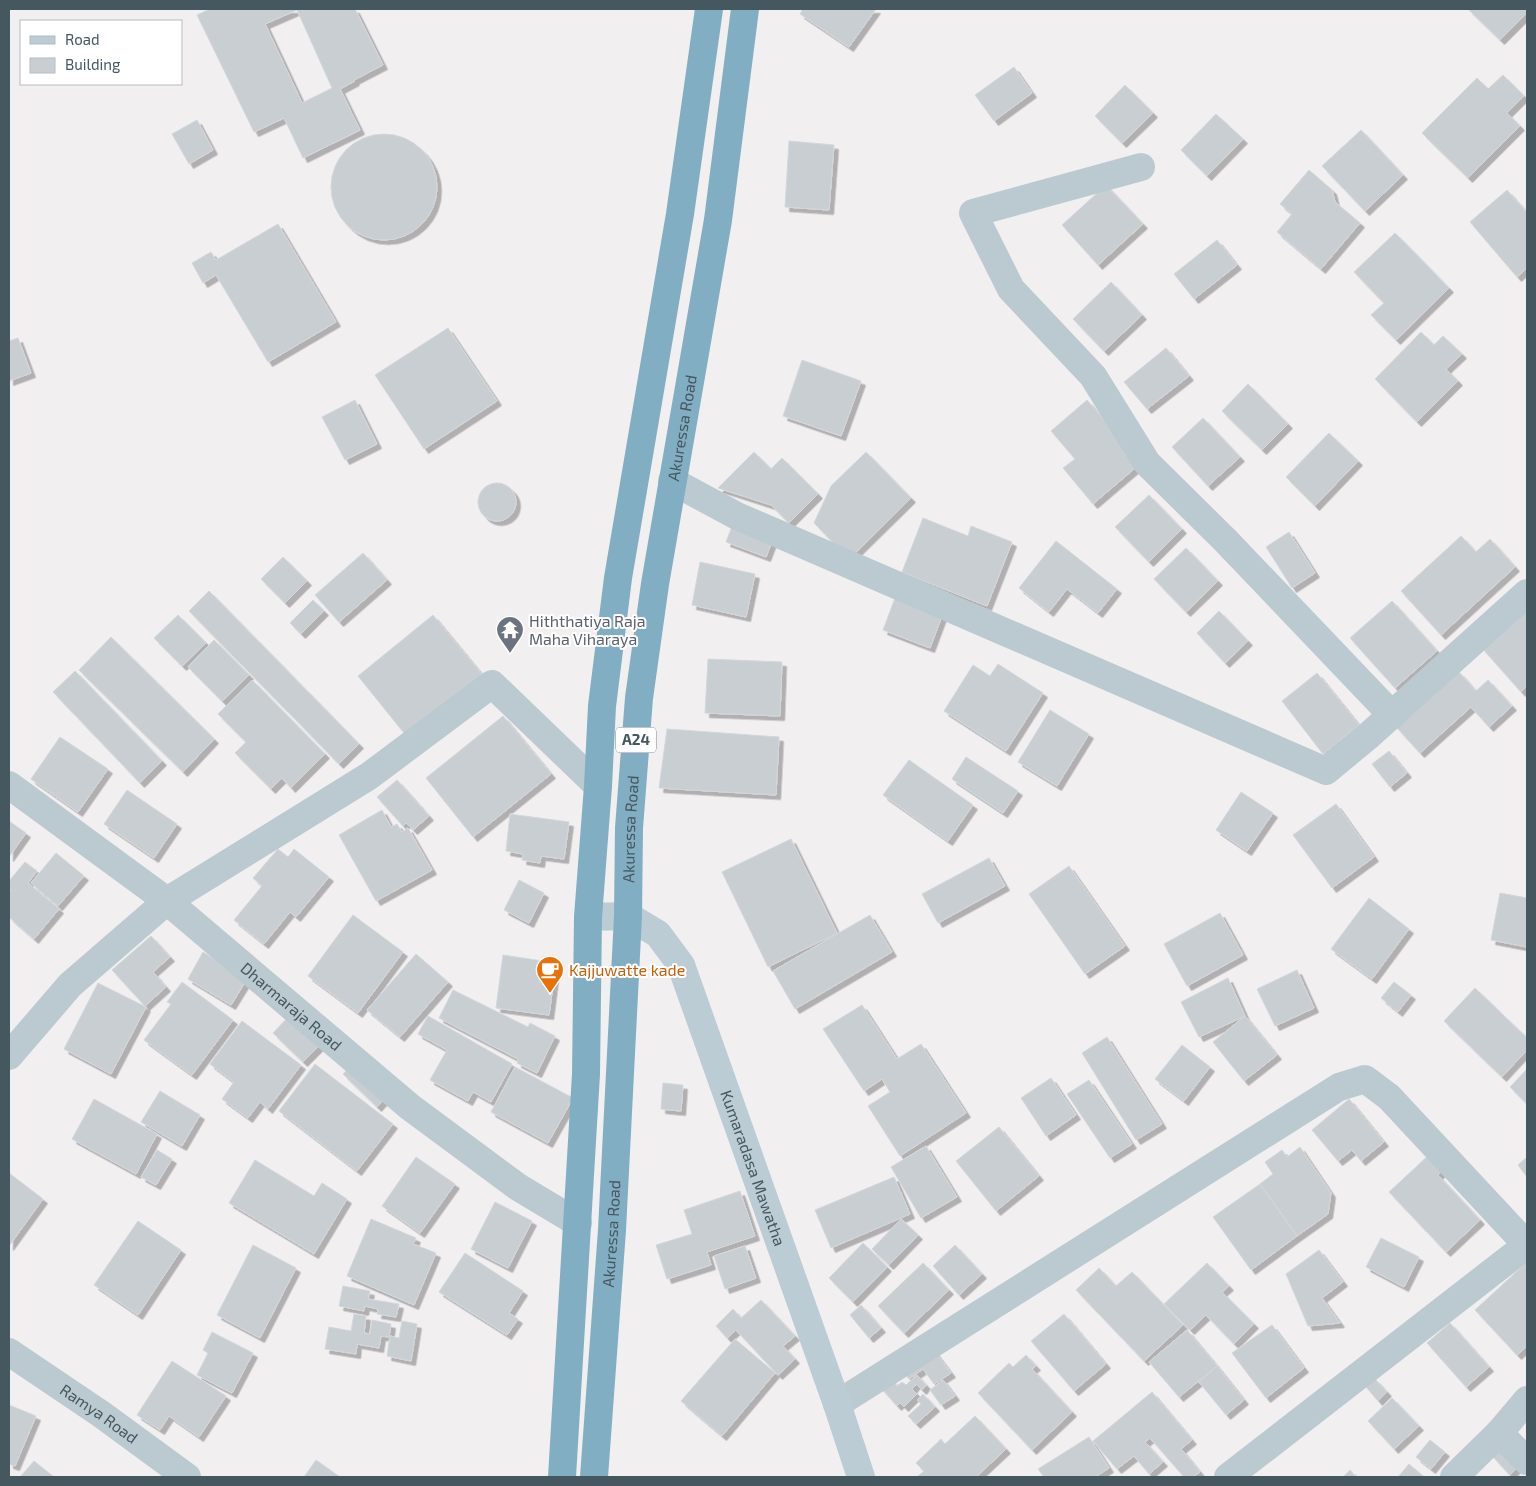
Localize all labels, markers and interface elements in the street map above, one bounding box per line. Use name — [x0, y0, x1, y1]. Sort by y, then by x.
legend — [20, 20, 182, 85]
text: Road — [65, 30, 100, 48]
text: Building — [65, 55, 121, 73]
street label: Akuressa Road — [663, 373, 700, 482]
place label: Hiththatiya Raja Maha Viharaya — [529, 611, 645, 648]
temple icon: Hiththatiya Raja Maha Viharaya — [495, 615, 525, 654]
road number: A24 — [616, 728, 656, 752]
street label: Akuressa Road — [618, 775, 642, 883]
cafe icon: Kajjuwatte kade — [535, 955, 565, 994]
street label: Dharmaraja Road — [237, 958, 346, 1054]
place label: Kajjuwatte kade — [569, 960, 685, 980]
street label: Kumaradasa Mawatha — [717, 1087, 790, 1248]
street label: Akuressa Road — [598, 1179, 624, 1288]
street label: Ramya Road — [57, 1379, 142, 1447]

